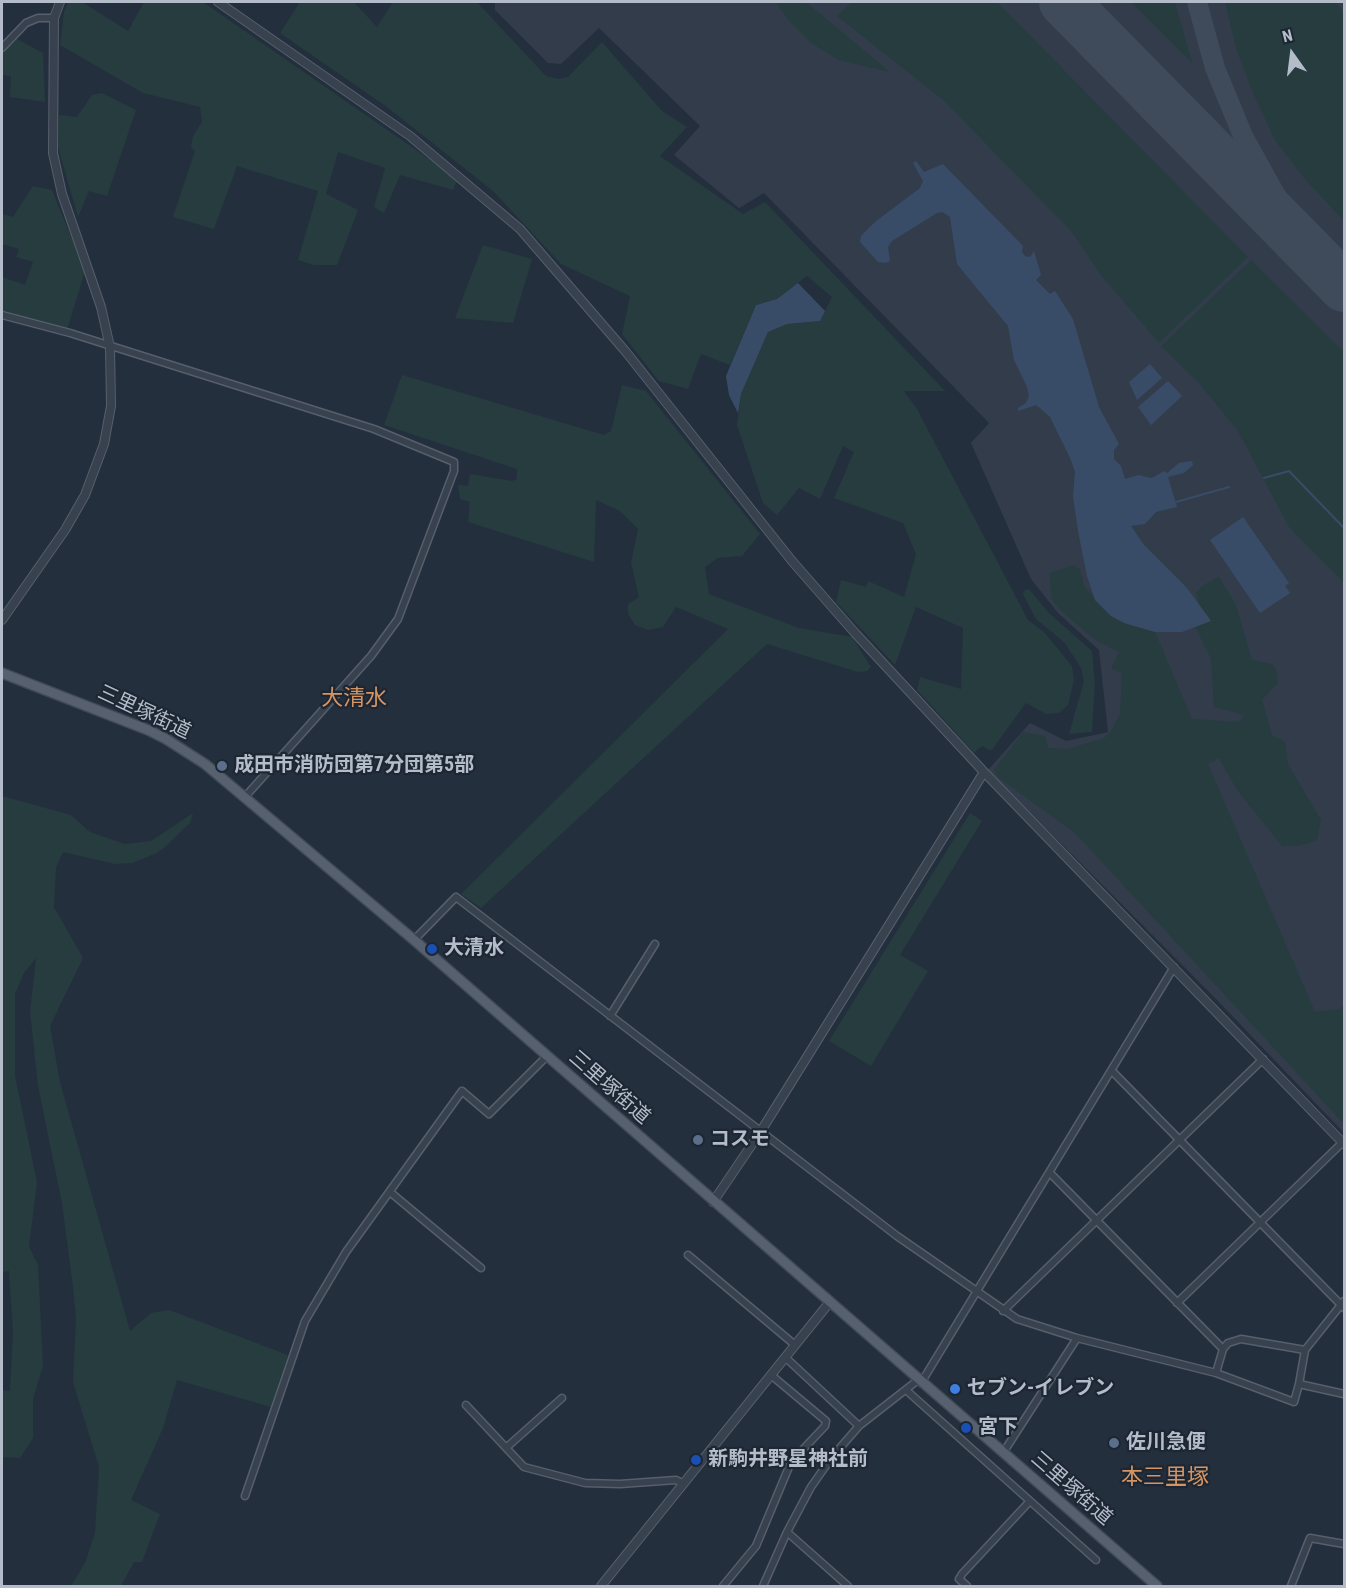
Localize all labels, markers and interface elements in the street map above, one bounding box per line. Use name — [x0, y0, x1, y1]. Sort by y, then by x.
north arrow — [1262, 24, 1322, 84]
text: N — [1280, 26, 1295, 46]
street label: 三里塚街道 — [94, 681, 194, 745]
district label: 大清水 — [321, 686, 387, 712]
place label: 成田市消防団第7分団第5部 — [234, 754, 474, 778]
marker: 成田市消防団第7分団第5部 — [215, 759, 229, 773]
place label: 大清水 — [444, 937, 504, 961]
marker: 大清水 — [425, 942, 439, 956]
street label: 三里塚街道 — [563, 1046, 655, 1130]
place label: コスモ — [710, 1128, 770, 1152]
marker: コスモ — [691, 1133, 705, 1147]
place label: セブン-イレブン — [967, 1377, 1114, 1401]
marker: セブン-イレブン — [948, 1382, 962, 1396]
place label: 宮下 — [978, 1416, 1018, 1440]
marker: 宮下 — [959, 1421, 973, 1435]
place label: 佐川急便 — [1126, 1431, 1206, 1455]
marker: 佐川急便 — [1107, 1436, 1121, 1450]
street label: 三里塚街道 — [1025, 1447, 1117, 1531]
place label: 新駒井野星神社前 — [708, 1448, 868, 1472]
marker: 新駒井野星神社前 — [689, 1453, 703, 1467]
district label: 本三里塚 — [1121, 1465, 1209, 1491]

